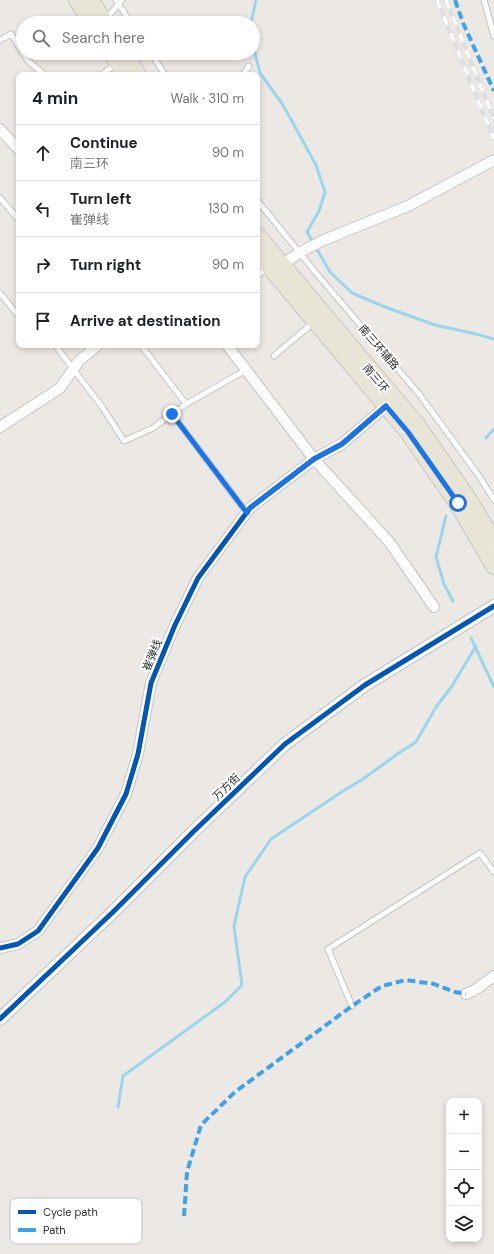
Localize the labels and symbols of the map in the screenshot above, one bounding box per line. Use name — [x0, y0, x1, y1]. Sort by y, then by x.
street label: 南三环辅路 — [356, 322, 402, 372]
street label: 南三环 — [360, 361, 392, 395]
route end — [163, 405, 181, 423]
route start — [449, 494, 467, 512]
street label: 崔弹线 — [139, 637, 165, 673]
street label: 万方街 — [209, 771, 243, 803]
legend — [10, 1198, 142, 1244]
text: Cycle path — [43, 1205, 98, 1219]
text: Path — [43, 1223, 66, 1237]

